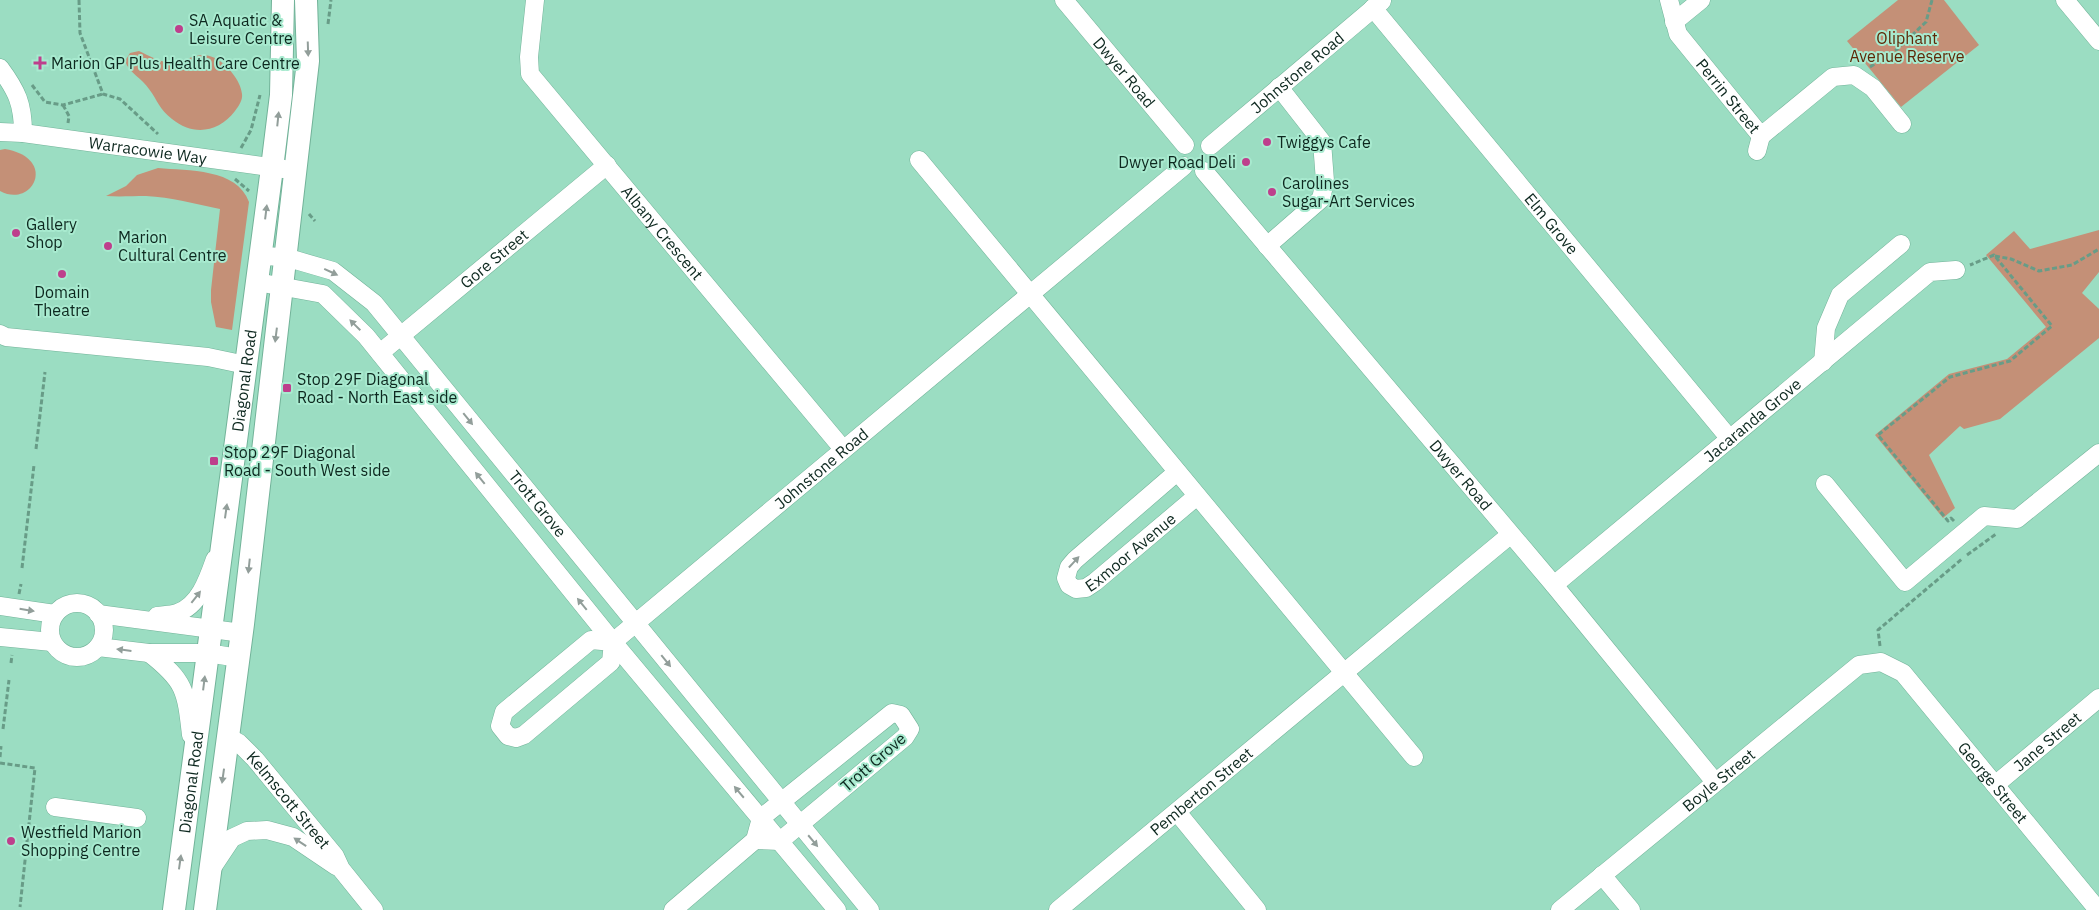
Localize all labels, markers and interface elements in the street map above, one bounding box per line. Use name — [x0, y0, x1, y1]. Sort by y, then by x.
place label: SA Aquatic & Leisure Centre — [189, 10, 293, 48]
marker: SA Aquatic & Leisure Centre — [173, 23, 185, 35]
street label: Johnstone Road — [1246, 27, 1348, 118]
park label: Oliphant Avenue Reserve — [1849, 28, 1965, 66]
street label: Dwyer Road — [1089, 33, 1160, 112]
one-way arrow — [304, 41, 312, 57]
place label: Marion GP Plus Health Care Centre — [51, 53, 300, 73]
street label: Perrin Street — [1692, 54, 1765, 137]
marker: Marion GP Plus Health Care Centre — [33, 56, 47, 70]
one-way arrow — [274, 111, 282, 127]
street label: Warracowie Way — [87, 132, 208, 168]
place label: Twiggys Cafe — [1277, 132, 1371, 152]
marker: Twiggys Cafe — [1261, 136, 1273, 148]
place label: Dwyer Road Deli — [1118, 152, 1236, 172]
marker: Dwyer Road Deli — [1240, 156, 1252, 168]
place label: Carolines Sugar-Art Services — [1282, 173, 1415, 211]
street label: Albany Crescent — [617, 181, 708, 284]
marker: Carolines Sugar-Art Services — [1266, 186, 1278, 198]
street label: Elm Grove — [1520, 189, 1583, 259]
one-way arrow — [263, 204, 271, 220]
place label: Gallery Shop — [26, 214, 77, 252]
street label: Gore Street — [456, 225, 532, 293]
marker: Gallery Shop — [10, 227, 22, 239]
place label: Marion Cultural Centre — [118, 227, 227, 265]
marker: Marion Cultural Centre — [102, 240, 114, 252]
marker: Domain Theatre — [56, 268, 68, 280]
one-way arrow — [324, 269, 338, 277]
place label: Domain Theatre — [34, 282, 90, 320]
one-way arrow — [349, 319, 361, 331]
one-way arrow — [272, 327, 280, 343]
street label: Diagonal Road — [227, 328, 261, 433]
place label: Stop 29F Diagonal Road - North East side — [297, 369, 457, 407]
street label: Jacaranda Grove — [1700, 374, 1805, 466]
marker: Stop 29F Diagonal Road - North East side — [281, 382, 293, 394]
one-way arrow — [462, 412, 473, 425]
street label: Johnstone Road — [770, 424, 872, 513]
street label: Dwyer Road — [1425, 436, 1496, 514]
place label: Stop 29F Diagonal Road - South West side — [224, 442, 390, 480]
marker: Stop 29F Diagonal Road - South West side — [208, 455, 220, 467]
street label: Trott Grove — [505, 466, 571, 541]
one-way arrow — [475, 472, 486, 485]
one-way arrow — [223, 503, 231, 519]
street label: Exmoor Avenue — [1081, 508, 1180, 596]
one-way arrow — [1068, 556, 1080, 568]
one-way arrow — [245, 558, 253, 574]
one-way arrow — [190, 591, 201, 604]
one-way arrow — [577, 598, 588, 611]
one-way arrow — [20, 606, 36, 614]
one-way arrow — [115, 646, 131, 654]
one-way arrow — [660, 655, 671, 668]
one-way arrow — [200, 675, 208, 691]
street label: Jane Street — [2009, 707, 2085, 775]
street label: Trott Grove — [836, 728, 910, 796]
street label: Diagonal Road — [174, 730, 208, 835]
street label: George Street — [1954, 738, 2032, 827]
street label: Pemberton Street — [1146, 743, 1257, 840]
street label: Boyle Street — [1678, 744, 1759, 816]
street label: Kelmscott Street — [243, 747, 335, 853]
one-way arrow — [219, 768, 227, 784]
one-way arrow — [733, 785, 744, 798]
place label: Westfield Marion Shopping Centre — [21, 822, 142, 860]
one-way arrow — [808, 834, 819, 847]
marker: Westfield Marion Shopping Centre — [5, 835, 17, 847]
one-way arrow — [293, 837, 307, 847]
one-way arrow — [176, 853, 184, 869]

